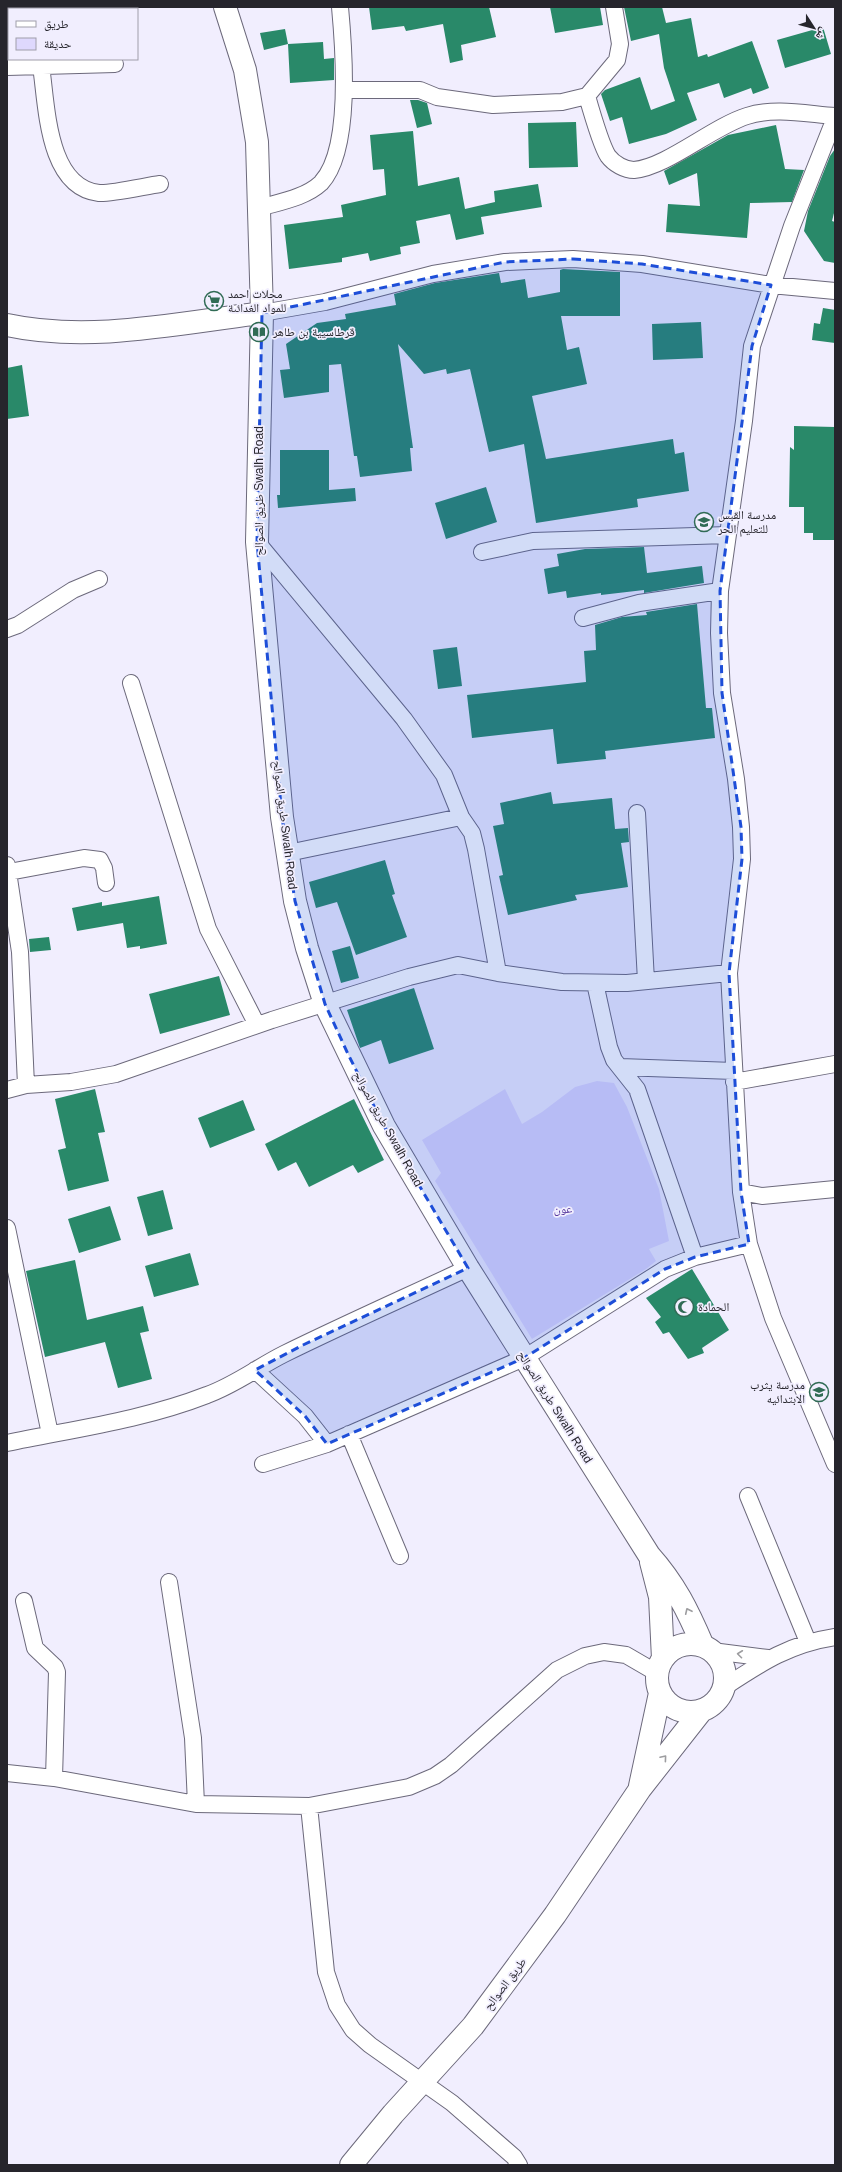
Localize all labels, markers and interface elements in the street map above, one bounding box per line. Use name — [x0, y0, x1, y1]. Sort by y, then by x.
legend — [8, 8, 138, 60]
north arrow — [794, 8, 834, 48]
text: طريق — [44, 17, 69, 31]
text: ش — [812, 24, 830, 42]
text: حديقة — [44, 37, 72, 51]
place label: محلات احمد للمواد الغدائىة — [228, 287, 286, 315]
supermarket icon: محلات احمد للمواد الغدائىة — [203, 290, 225, 312]
library icon: قرطاسيية بن طاهر — [248, 321, 270, 343]
place label: قرطاسيية بن طاهر — [272, 325, 355, 339]
street label: طريق الصوالح Swalh Road — [252, 426, 266, 556]
place label: مدرسة القبس للتعليم الحر — [717, 508, 776, 537]
school or university icon: مدرسة القبس للتعليم الحر — [693, 511, 715, 533]
street label: طريق الصوالح Swalh Road — [270, 760, 300, 890]
street label: طريق الصوالح Swalh Road — [350, 1069, 426, 1189]
park label: عون — [554, 1202, 572, 1216]
mosque icon: الحمادة — [673, 1296, 695, 1318]
place label: الحمادة — [698, 1300, 729, 1314]
street label: طريق الصوالح Swalh Road — [515, 1348, 595, 1466]
place label: مدرسة يثرب الابتدائيه — [750, 1378, 805, 1406]
school or university icon: مدرسة يثرب الابتدائيه — [808, 1381, 830, 1403]
one-way arrow — [685, 1607, 693, 1615]
one-way arrow — [737, 1650, 743, 1659]
one-way arrow — [659, 1756, 666, 1763]
street label: طريق الصوالح — [481, 1955, 529, 2013]

